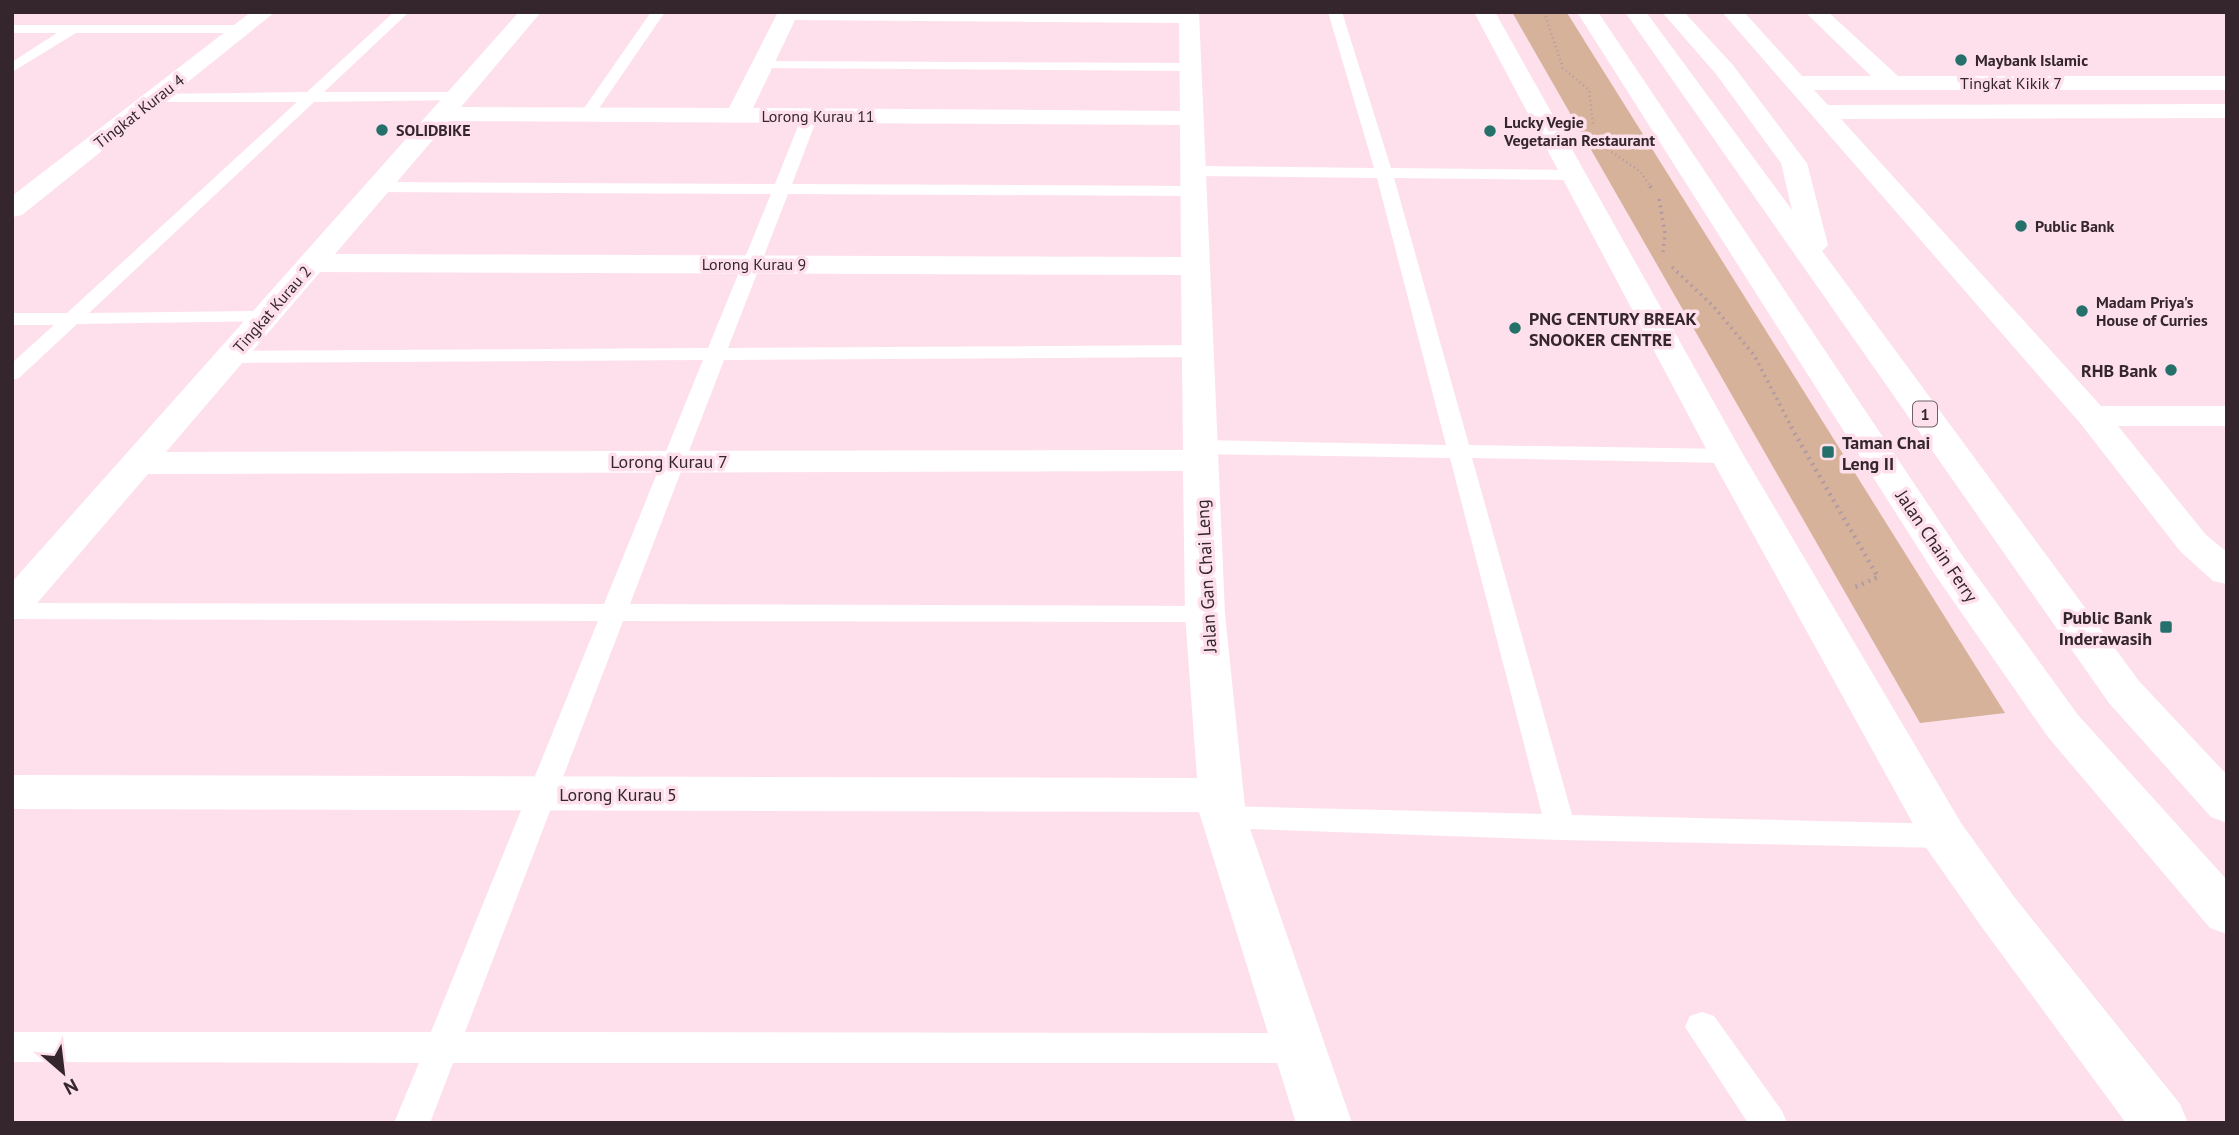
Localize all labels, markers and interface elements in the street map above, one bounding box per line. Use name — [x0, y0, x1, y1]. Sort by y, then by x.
place label: Maybank Islamic — [1975, 50, 2088, 70]
marker: Maybank Islamic — [1953, 52, 1969, 68]
street label: Tingkat Kurau 4 — [90, 69, 188, 152]
street label: Tingkat Kikik 7 — [1960, 73, 2062, 93]
street label: Lorong Kurau 11 — [761, 106, 875, 126]
place label: Lucky Vegie Vegetarian Restaurant — [1503, 112, 1655, 150]
place label: SOLIDBIKE — [396, 120, 471, 140]
marker: SOLIDBIKE — [374, 122, 390, 138]
marker: Lucky Vegie Vegetarian Restaurant — [1482, 123, 1498, 139]
place label: Public Bank — [2035, 216, 2115, 236]
marker: Public Bank — [2013, 218, 2029, 234]
street label: Lorong Kurau 9 — [702, 254, 806, 274]
street label: Tingkat Kurau 2 — [229, 261, 315, 357]
place label: Madam Priya's House of Curries — [2096, 292, 2208, 330]
marker: Madam Priya's House of Curries — [2074, 303, 2090, 319]
place label: PNG CENTURY BREAK SNOOKER CENTRE — [1529, 307, 1697, 351]
marker: PNG CENTURY BREAK SNOOKER CENTRE — [1507, 320, 1523, 336]
place label: RHB Bank — [2081, 359, 2157, 382]
marker: RHB Bank — [2163, 362, 2179, 378]
road number: 1 — [1913, 402, 1937, 426]
place label: Taman Chai Leng II — [1842, 431, 1930, 475]
marker: Taman Chai Leng II — [1820, 444, 1836, 460]
street label: Lorong Kurau 7 — [610, 450, 728, 473]
street label: Jalan Chain Ferry — [1890, 485, 1983, 607]
street label: Jalan Gan Chai Leng — [1191, 499, 1222, 654]
place label: Public Bank Inderawasih — [2059, 606, 2152, 650]
marker: Public Bank Inderawasih — [2158, 619, 2174, 635]
street label: Lorong Kurau 5 — [559, 783, 677, 806]
north arrow — [28, 1037, 98, 1107]
text: N — [60, 1073, 82, 1101]

